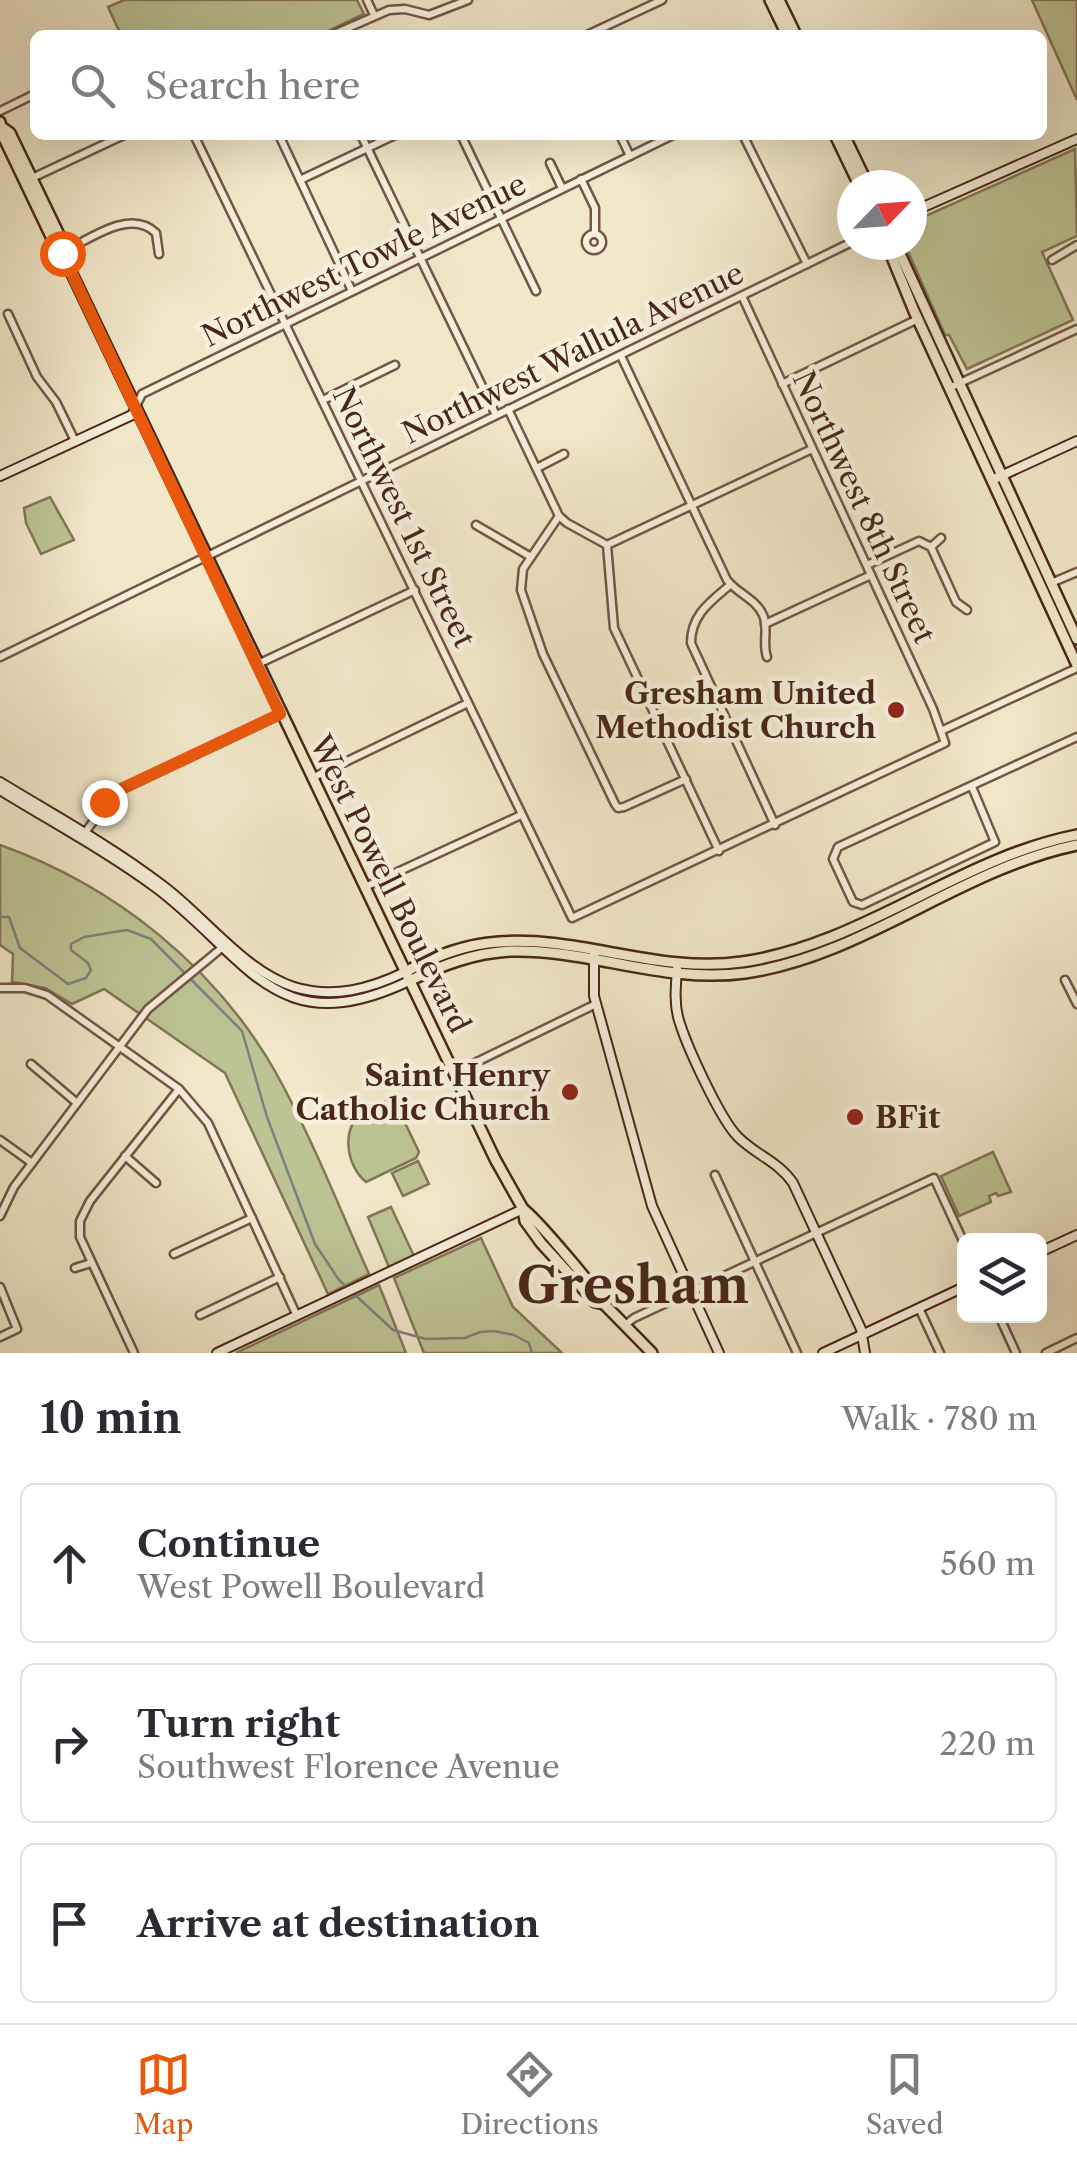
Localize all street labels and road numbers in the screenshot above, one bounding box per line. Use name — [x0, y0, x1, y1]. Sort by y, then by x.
street label: Northwest Towle Avenue — [196, 165, 532, 355]
street label: Northwest Wallula Avenue — [396, 254, 750, 452]
street label: Northwest 8th Street — [785, 365, 944, 649]
street label: Northwest 1st Street — [325, 381, 483, 654]
street label: West Powell Boulevard — [301, 728, 478, 1039]

